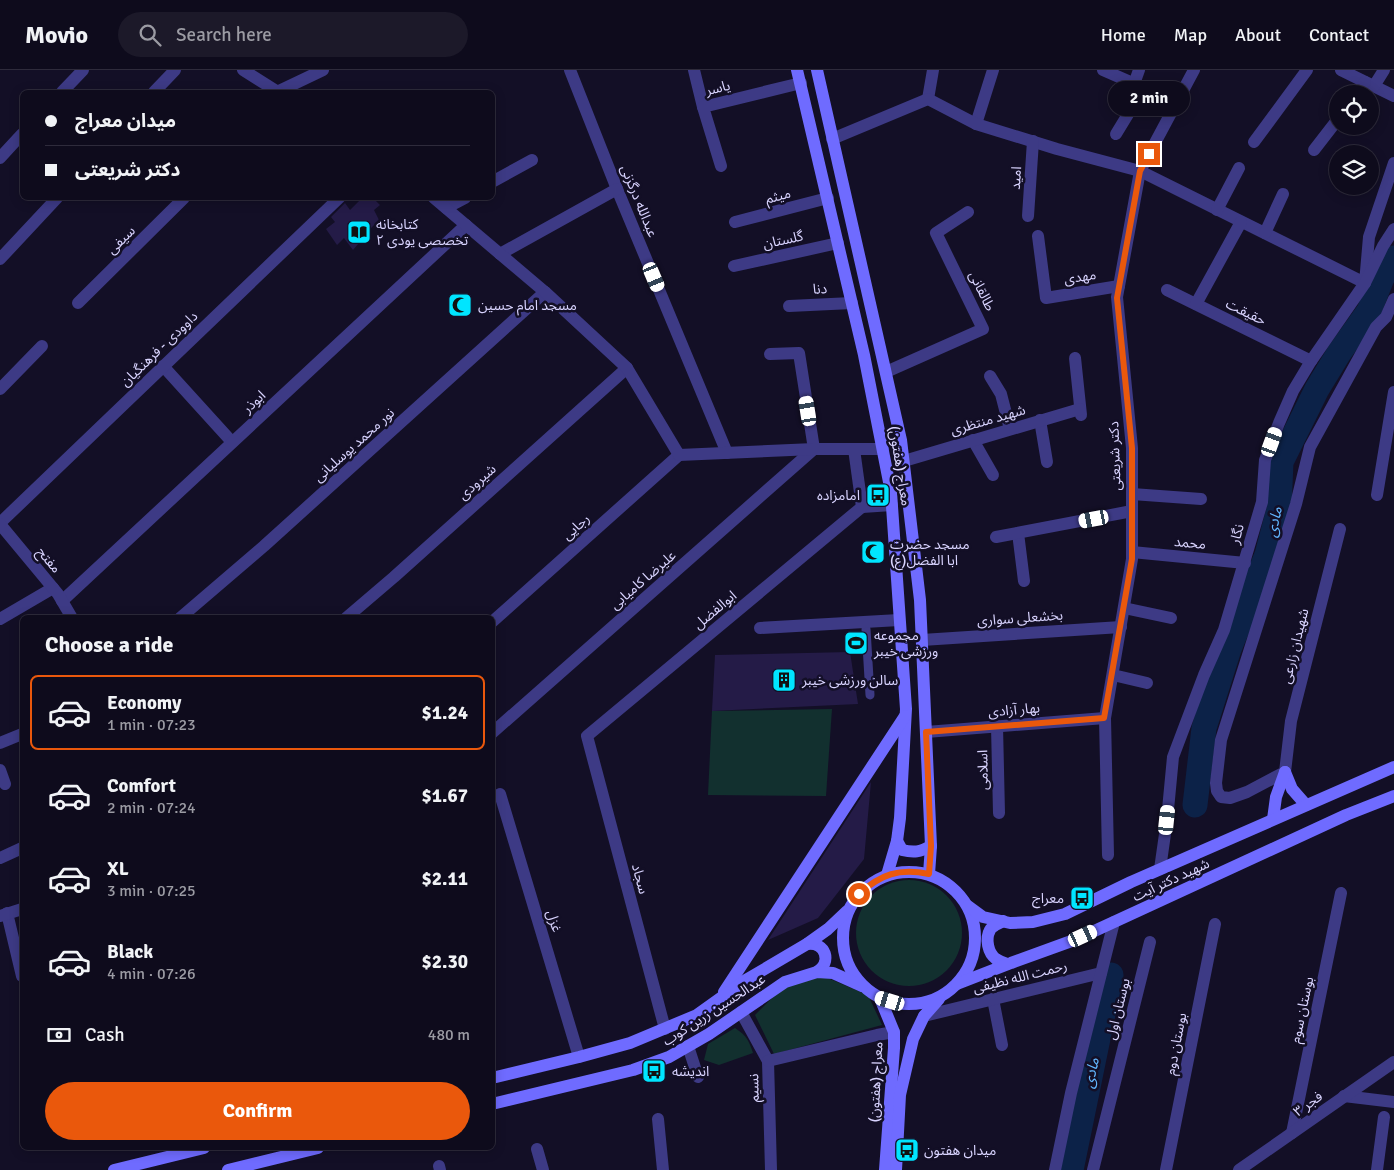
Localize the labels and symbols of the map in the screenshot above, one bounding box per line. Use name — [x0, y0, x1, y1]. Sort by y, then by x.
street label: یاسر — [703, 77, 732, 99]
callout: 2 min — [1108, 82, 1190, 116]
route end — [1138, 143, 1160, 165]
street label: عبدالله درگزنی — [617, 162, 661, 240]
street label: امید — [1007, 166, 1025, 190]
street label: میثم — [763, 184, 793, 209]
place label: کتابخانه تخصصی یودی ۲ — [376, 216, 468, 249]
library icon: کتابخانه تخصصی یودی ۲ — [346, 219, 372, 245]
street label: سیفی — [103, 222, 139, 258]
street label: گلستان — [761, 227, 805, 253]
car — [641, 260, 666, 294]
street label: مهدی — [1063, 266, 1097, 288]
street label: طالقانی — [965, 268, 999, 314]
street label: دنا — [812, 280, 828, 298]
mosque icon: مسجد امام حسین — [447, 292, 473, 318]
street label: حقیقت — [1223, 295, 1269, 329]
place label: مسجد امام حسین — [478, 297, 577, 316]
street label: داوودی - فرهنگیان — [117, 308, 201, 390]
street label: ابوذر — [238, 387, 269, 418]
car — [798, 395, 817, 427]
street label: شهید منتظری — [948, 401, 1028, 439]
street label: نور محمد یوسلیانی — [310, 404, 398, 486]
street label: دکتر شریعتی — [1105, 421, 1125, 491]
street label: معراج (هفتون) — [883, 425, 915, 508]
car — [1259, 425, 1284, 459]
street label: شیرودی — [454, 461, 500, 503]
bus stop icon: امامزاده — [865, 482, 891, 508]
place label: امامزاده — [817, 487, 860, 504]
water label: مادی — [1262, 505, 1286, 539]
car — [1077, 509, 1110, 529]
street label: رجایی — [559, 510, 593, 544]
street label: نگار — [1226, 522, 1248, 547]
street label: محمد — [1173, 533, 1207, 553]
place label: مسجد حضرت ابا الفضل(ع) — [890, 536, 970, 571]
mosque icon: مسجد حضرت ابا الفضل(ع) — [860, 539, 886, 565]
street label: مفتح — [32, 544, 65, 578]
street label: علیرضا کامیابی — [606, 547, 680, 613]
street label: ابوالفضل — [690, 587, 740, 633]
street label: بخشعلی سواری — [976, 606, 1064, 629]
street label: شهیدان زارعی — [1277, 607, 1313, 685]
place label: مجموعه ورزشی خیبر — [873, 627, 938, 660]
sports icon: مجموعه ورزشی خیبر — [843, 630, 869, 656]
building icon: سالن ورزشی خیبر — [771, 667, 797, 693]
place label: سالن ورزشی خیبر — [801, 672, 898, 689]
street label: بهار آزادی — [987, 699, 1041, 721]
street label: اسلامی — [974, 750, 992, 790]
car — [1157, 804, 1176, 836]
street label: شهید دکتر آیت — [1130, 855, 1212, 905]
street label: سجاد — [628, 862, 652, 896]
route start — [848, 883, 870, 905]
bus stop icon: معراج — [1069, 885, 1095, 911]
place label: معراج — [1032, 890, 1064, 909]
street label: غزل — [543, 908, 565, 934]
car — [1066, 923, 1099, 949]
street label: رحمت الله نظیفی — [971, 957, 1069, 997]
street label: عبدالحسین زرین کوب — [659, 970, 769, 1050]
street label: بوستان سوم — [1287, 975, 1319, 1045]
street label: بوستان اول — [1102, 976, 1134, 1041]
car — [873, 989, 906, 1013]
street label: بوستان دوم — [1162, 1011, 1192, 1077]
street label: معراج (هفتون) — [865, 1041, 889, 1123]
water label: مادی — [1079, 1056, 1103, 1090]
bus stop icon: اندیشه — [641, 1058, 667, 1084]
place label: اندیشه — [672, 1063, 709, 1080]
street label: نسیم — [745, 1073, 765, 1103]
street label: فجر ۳ — [1290, 1088, 1326, 1120]
bus stop icon: میدان هفتون — [894, 1137, 920, 1163]
place label: میدان هفتون — [924, 1142, 996, 1159]

